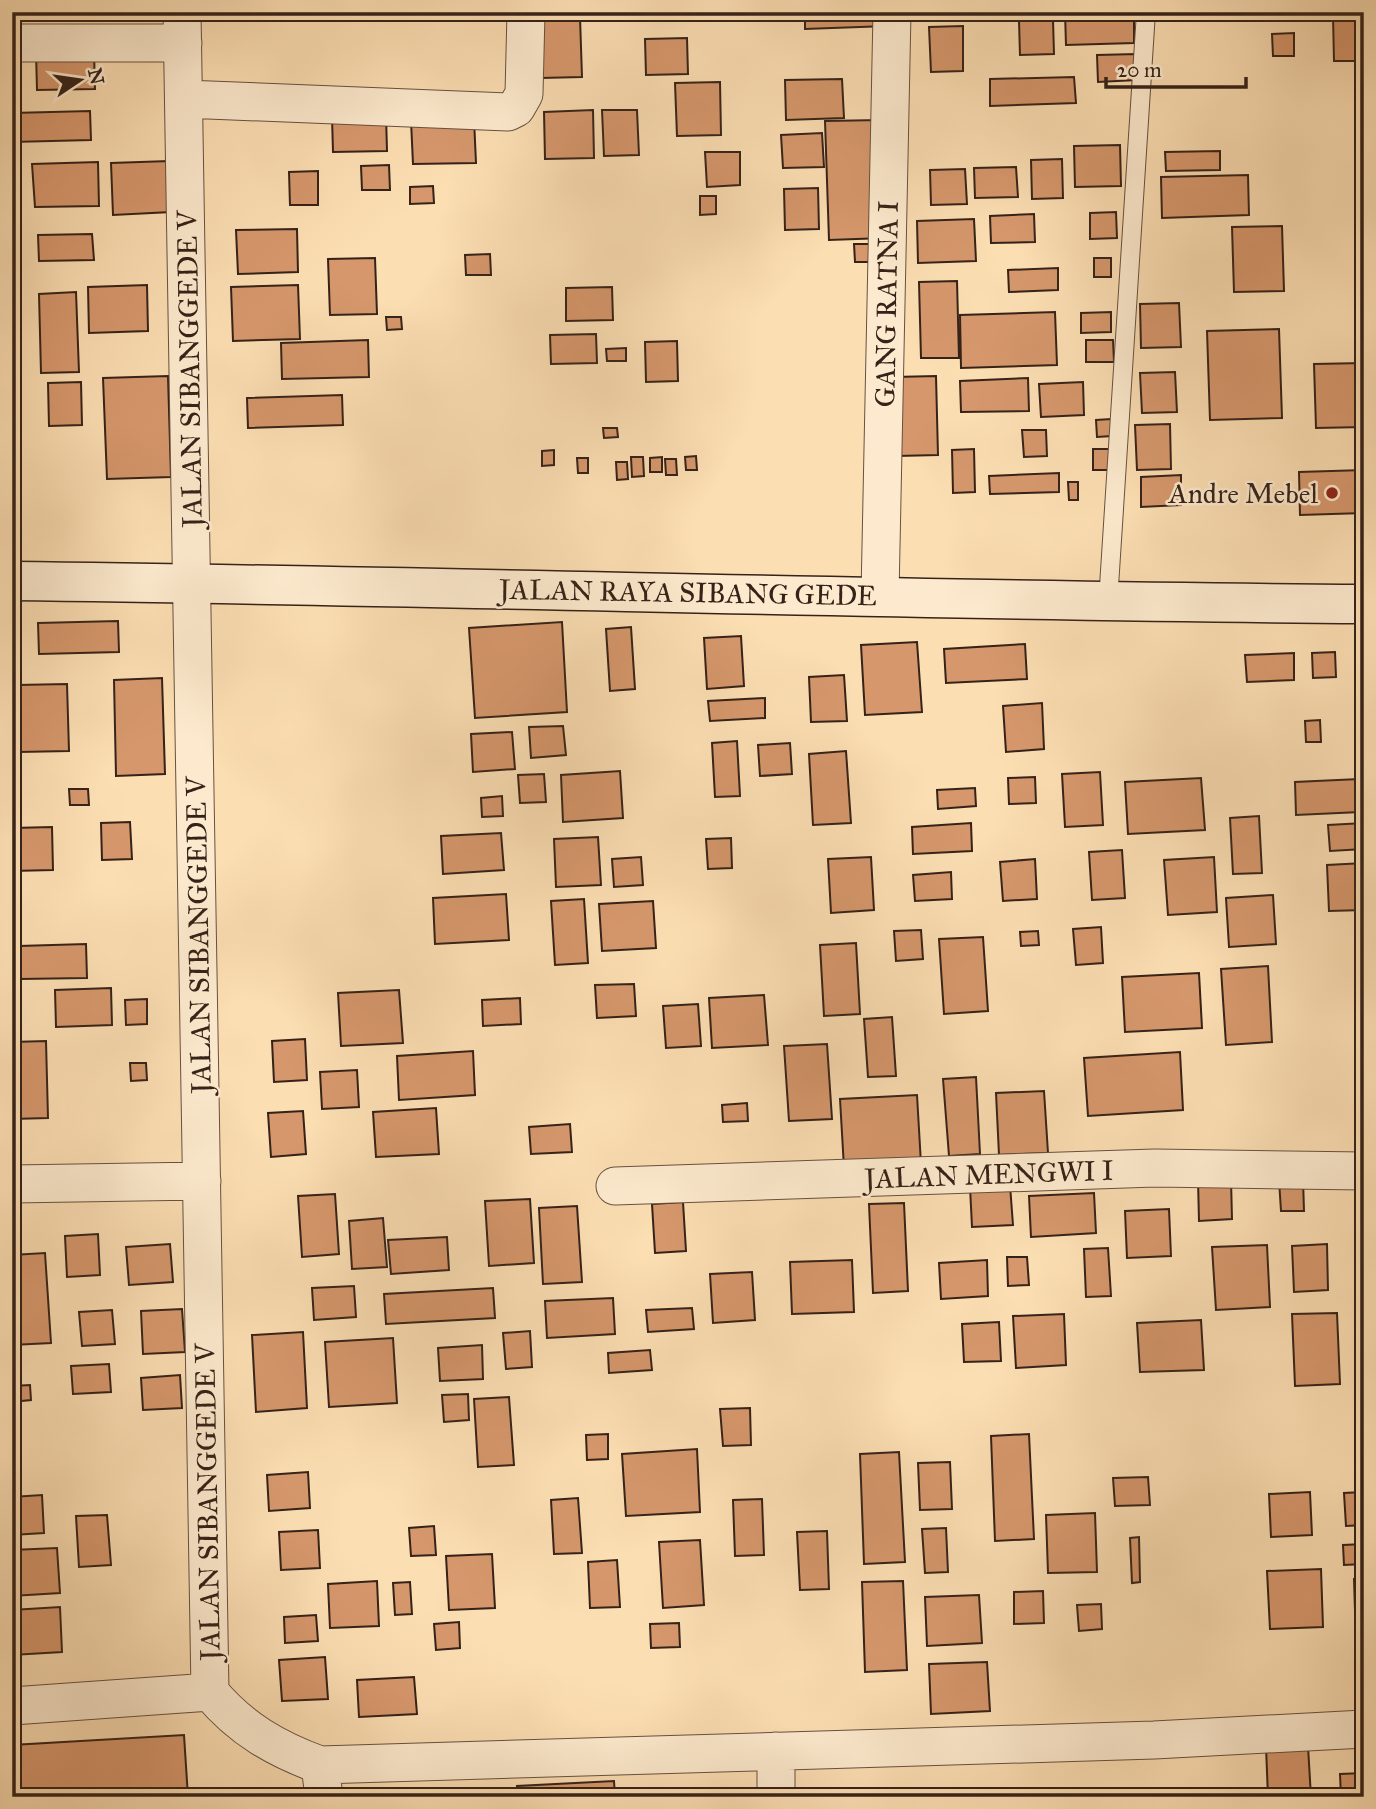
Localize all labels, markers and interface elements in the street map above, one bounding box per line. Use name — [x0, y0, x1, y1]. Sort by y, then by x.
north arrow — [46, 46, 116, 116]
scale bar — [1106, 46, 1246, 90]
text: 20 m — [1117, 57, 1162, 83]
text: N — [83, 66, 109, 87]
street label: GANG RATNA I — [867, 200, 906, 408]
street label: JALAN SIBANGGEDE V — [169, 209, 210, 531]
place label: Andre Mebel — [1168, 476, 1318, 511]
marker: Andre Mebel — [1324, 485, 1340, 501]
street label: JALAN RAYA SIBANG GEDE — [496, 572, 877, 613]
street label: JALAN SIBANGGEDE V — [178, 775, 219, 1097]
street label: JALAN MENGWI I — [861, 1153, 1114, 1196]
street label: JALAN SIBANGGEDE V — [187, 1342, 228, 1664]

